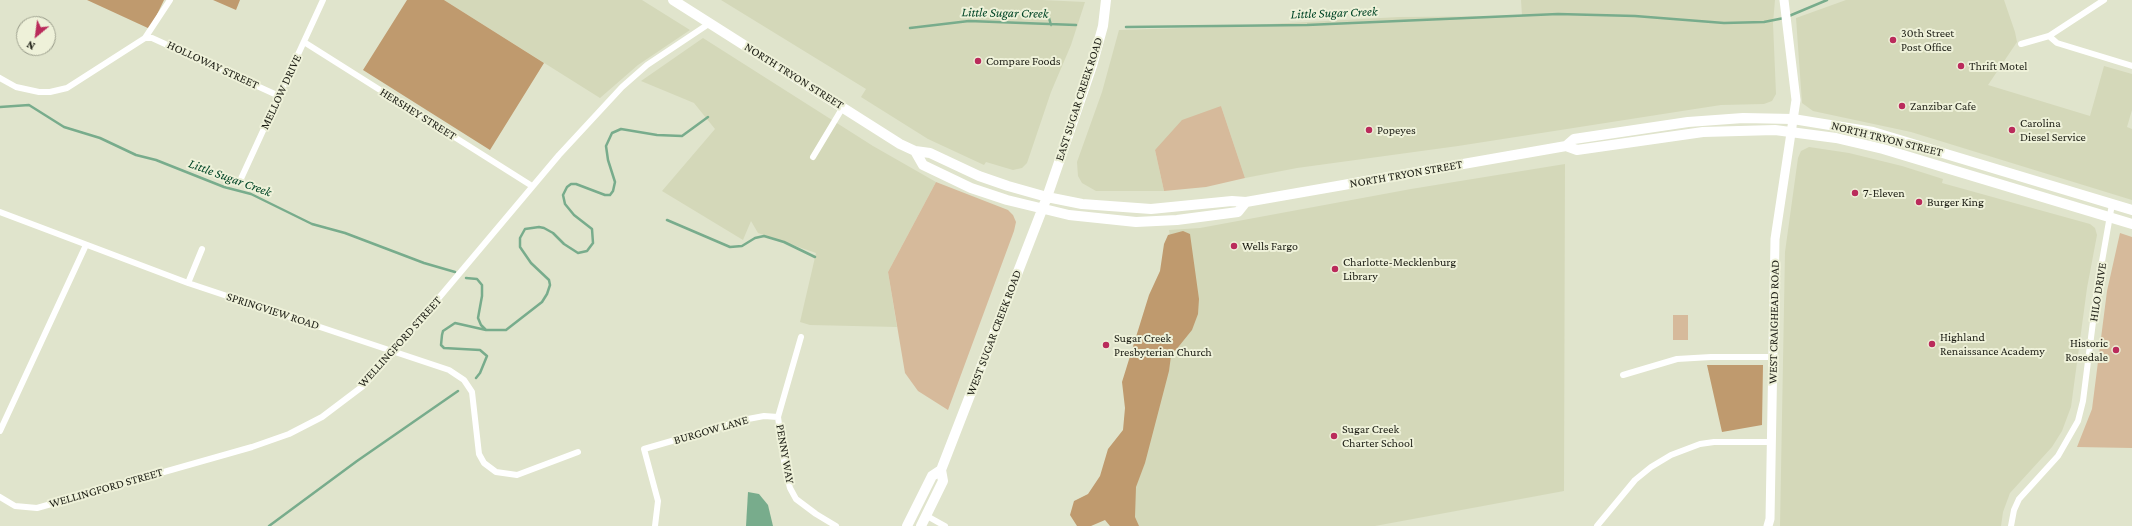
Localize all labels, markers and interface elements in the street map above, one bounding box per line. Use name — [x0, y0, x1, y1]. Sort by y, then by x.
water label: Little Sugar Creek — [961, 4, 1049, 22]
water label: Little Sugar Creek — [1290, 4, 1378, 22]
north arrow — [16, 16, 56, 56]
place label: 30th Street Post Office — [1901, 26, 1954, 54]
street label: EAST SUGAR CREEK ROAD — [1052, 35, 1106, 163]
marker: 30th Street Post Office — [1888, 35, 1898, 45]
street label: HOLLOWAY STREET — [165, 37, 261, 93]
text: N — [24, 39, 37, 53]
street label: NORTH TRYON STREET — [742, 40, 846, 112]
street label: MELLOW DRIVE — [257, 52, 305, 132]
place label: Compare Foods — [986, 54, 1061, 68]
marker: Compare Foods — [973, 56, 983, 66]
place label: Thrift Motel — [1969, 59, 2027, 73]
marker: Thrift Motel — [1956, 61, 1966, 71]
street label: HERSHEY STREET — [377, 85, 459, 143]
place label: Zanzibar Cafe — [1910, 99, 1976, 113]
marker: Zanzibar Cafe — [1897, 101, 1907, 111]
place label: Carolina Diesel Service — [2020, 116, 2086, 144]
street label: NORTH TRYON STREET — [1830, 118, 1944, 160]
place label: Popeyes — [1377, 123, 1416, 137]
marker: Popeyes — [1364, 125, 1374, 135]
marker: Carolina Diesel Service — [2007, 125, 2017, 135]
water label: Little Sugar Creek — [186, 156, 274, 200]
street label: NORTH TRYON STREET — [1348, 157, 1464, 191]
place label: 7-Eleven — [1863, 186, 1905, 200]
marker: 7-Eleven — [1850, 188, 1860, 198]
place label: Burger King — [1927, 195, 1984, 209]
marker: Burger King — [1914, 197, 1924, 207]
place label: Wells Fargo — [1242, 239, 1298, 253]
marker: Wells Fargo — [1229, 241, 1239, 251]
place label: Charlotte-Mecklenburg Library — [1343, 255, 1456, 283]
street label: WEST CRAIGHEAD ROAD — [1766, 260, 1782, 384]
street label: HILO DRIVE — [2086, 262, 2110, 322]
marker: Charlotte-Mecklenburg Library — [1330, 264, 1340, 274]
street label: WEST SUGAR CREEK ROAD — [963, 268, 1025, 398]
street label: SPRINGVIEW ROAD — [225, 289, 321, 333]
street label: WELLINGFORD STREET — [355, 293, 445, 391]
place label: Highland Renaissance Academy — [1940, 330, 2045, 358]
place label: Sugar Creek Presbyterian Church — [1114, 331, 1212, 359]
place label: Historic Rosedale — [2065, 336, 2108, 364]
marker: Highland Renaissance Academy — [1927, 339, 1937, 349]
marker: Sugar Creek Presbyterian Church — [1101, 340, 1111, 350]
marker: Historic Rosedale — [2111, 345, 2121, 355]
street label: BURGOW LANE — [672, 412, 750, 448]
place label: Sugar Creek Charter School — [1342, 422, 1413, 450]
street label: PENNY WAY — [773, 423, 797, 485]
marker: Sugar Creek Charter School — [1329, 431, 1339, 441]
street label: WELLINGFORD STREET — [47, 465, 165, 511]

